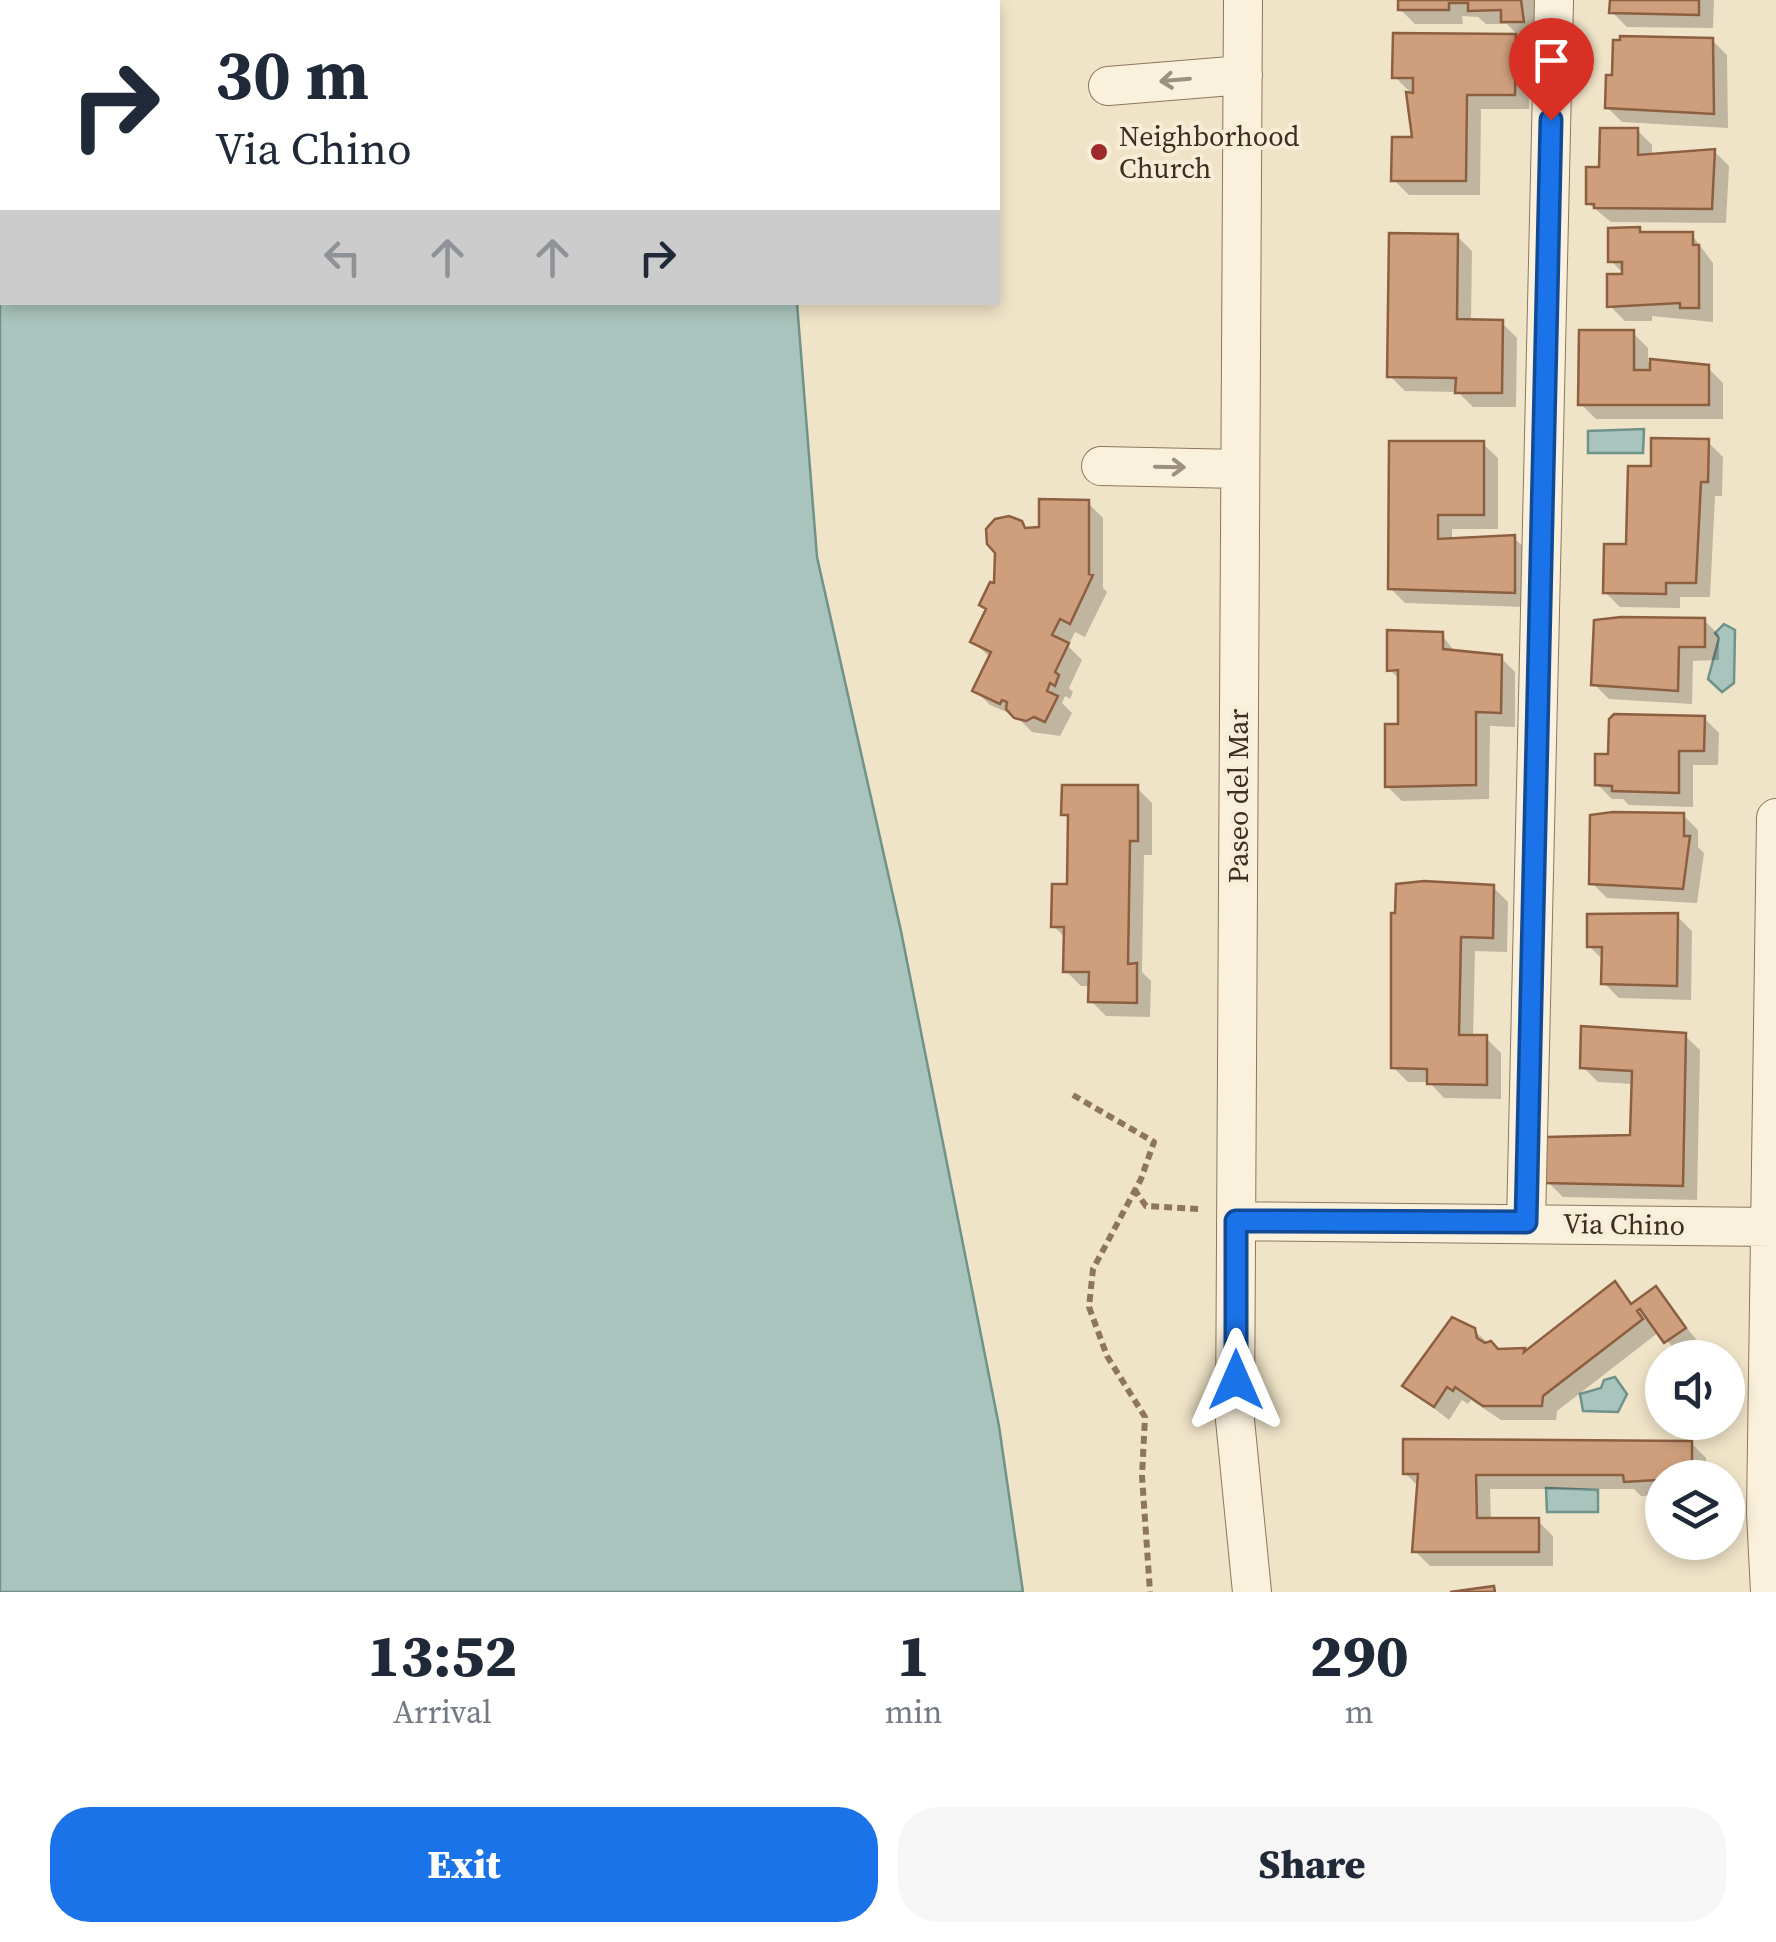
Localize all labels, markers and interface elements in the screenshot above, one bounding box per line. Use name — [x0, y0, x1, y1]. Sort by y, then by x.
pin — [1509, 18, 1594, 121]
text: 30 m — [215, 26, 369, 122]
icon: arrive — [1524, 33, 1579, 88]
icon: right — [50, 40, 180, 170]
one-way arrow — [1160, 71, 1192, 90]
text: Via Chino — [215, 117, 412, 179]
place label: Neighborhood Church — [1119, 117, 1300, 187]
marker: Neighborhood Church — [1088, 141, 1110, 163]
icon: left — [315, 230, 370, 285]
icon: ahead — [420, 230, 475, 285]
icon: ahead — [525, 230, 580, 285]
icon: right — [630, 230, 685, 285]
one-way arrow — [1154, 458, 1186, 477]
street label: Paseo del Mar — [1219, 709, 1257, 883]
street label: Via Chino — [1563, 1204, 1685, 1244]
position arrow — [1184, 1328, 1288, 1432]
map controls — [1645, 1340, 1745, 1560]
button: sound — [1645, 1340, 1745, 1440]
button: layers — [1645, 1460, 1745, 1560]
text: 13:52 — [367, 1614, 517, 1696]
text: 1 — [897, 1614, 930, 1696]
text: 290 — [1310, 1614, 1409, 1696]
text: Arrival — [393, 1690, 492, 1734]
text: min — [885, 1690, 942, 1734]
text: m — [1345, 1690, 1374, 1734]
button: Exit — [50, 1807, 878, 1922]
button: Share — [898, 1807, 1726, 1922]

